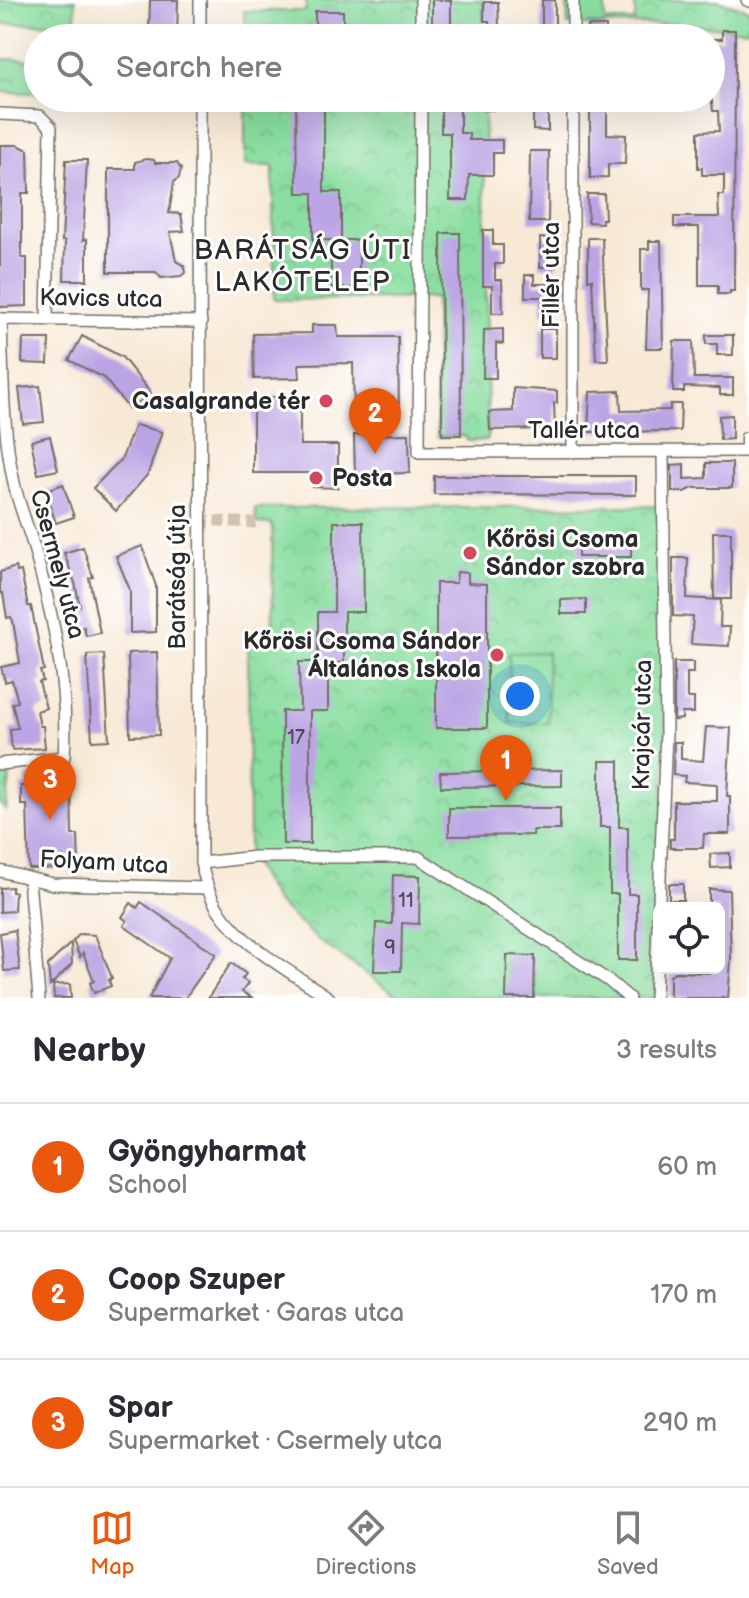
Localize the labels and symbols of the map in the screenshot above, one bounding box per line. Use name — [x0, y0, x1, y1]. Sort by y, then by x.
street label: Fillér utca — [537, 222, 566, 328]
district label: BARÁTSÁG ÚTI LAKÓTELEP — [194, 233, 412, 299]
street label: Kavics utca — [39, 283, 163, 314]
place label: Casalgrande tér — [132, 387, 310, 416]
pin: 2 — [349, 388, 401, 454]
marker: Casalgrande tér — [317, 392, 335, 410]
street label: Tallér utca — [528, 416, 640, 445]
place label: Posta — [332, 464, 393, 493]
marker: Posta — [307, 469, 325, 487]
street label: Csermely utca — [24, 486, 91, 642]
street label: Barátság útja — [163, 504, 192, 650]
place label: Kőrösi Csoma Sándor szobra — [486, 525, 645, 582]
marker: Kőrösi Csoma Sándor szobra — [461, 544, 479, 562]
place label: Kőrösi Csoma Sándor Általános Iskola — [243, 627, 481, 684]
marker: Kőrösi Csoma Sándor Általános Iskola — [488, 646, 506, 664]
street label: Krajcár utca — [627, 659, 658, 791]
your location — [500, 676, 540, 716]
house number: 17 — [287, 726, 305, 750]
pin: 1 — [480, 735, 532, 801]
pin: 3 — [24, 754, 76, 820]
street label: Folyam utca — [39, 845, 169, 880]
house number: 11 — [398, 889, 414, 913]
house number: 9 — [384, 936, 396, 960]

